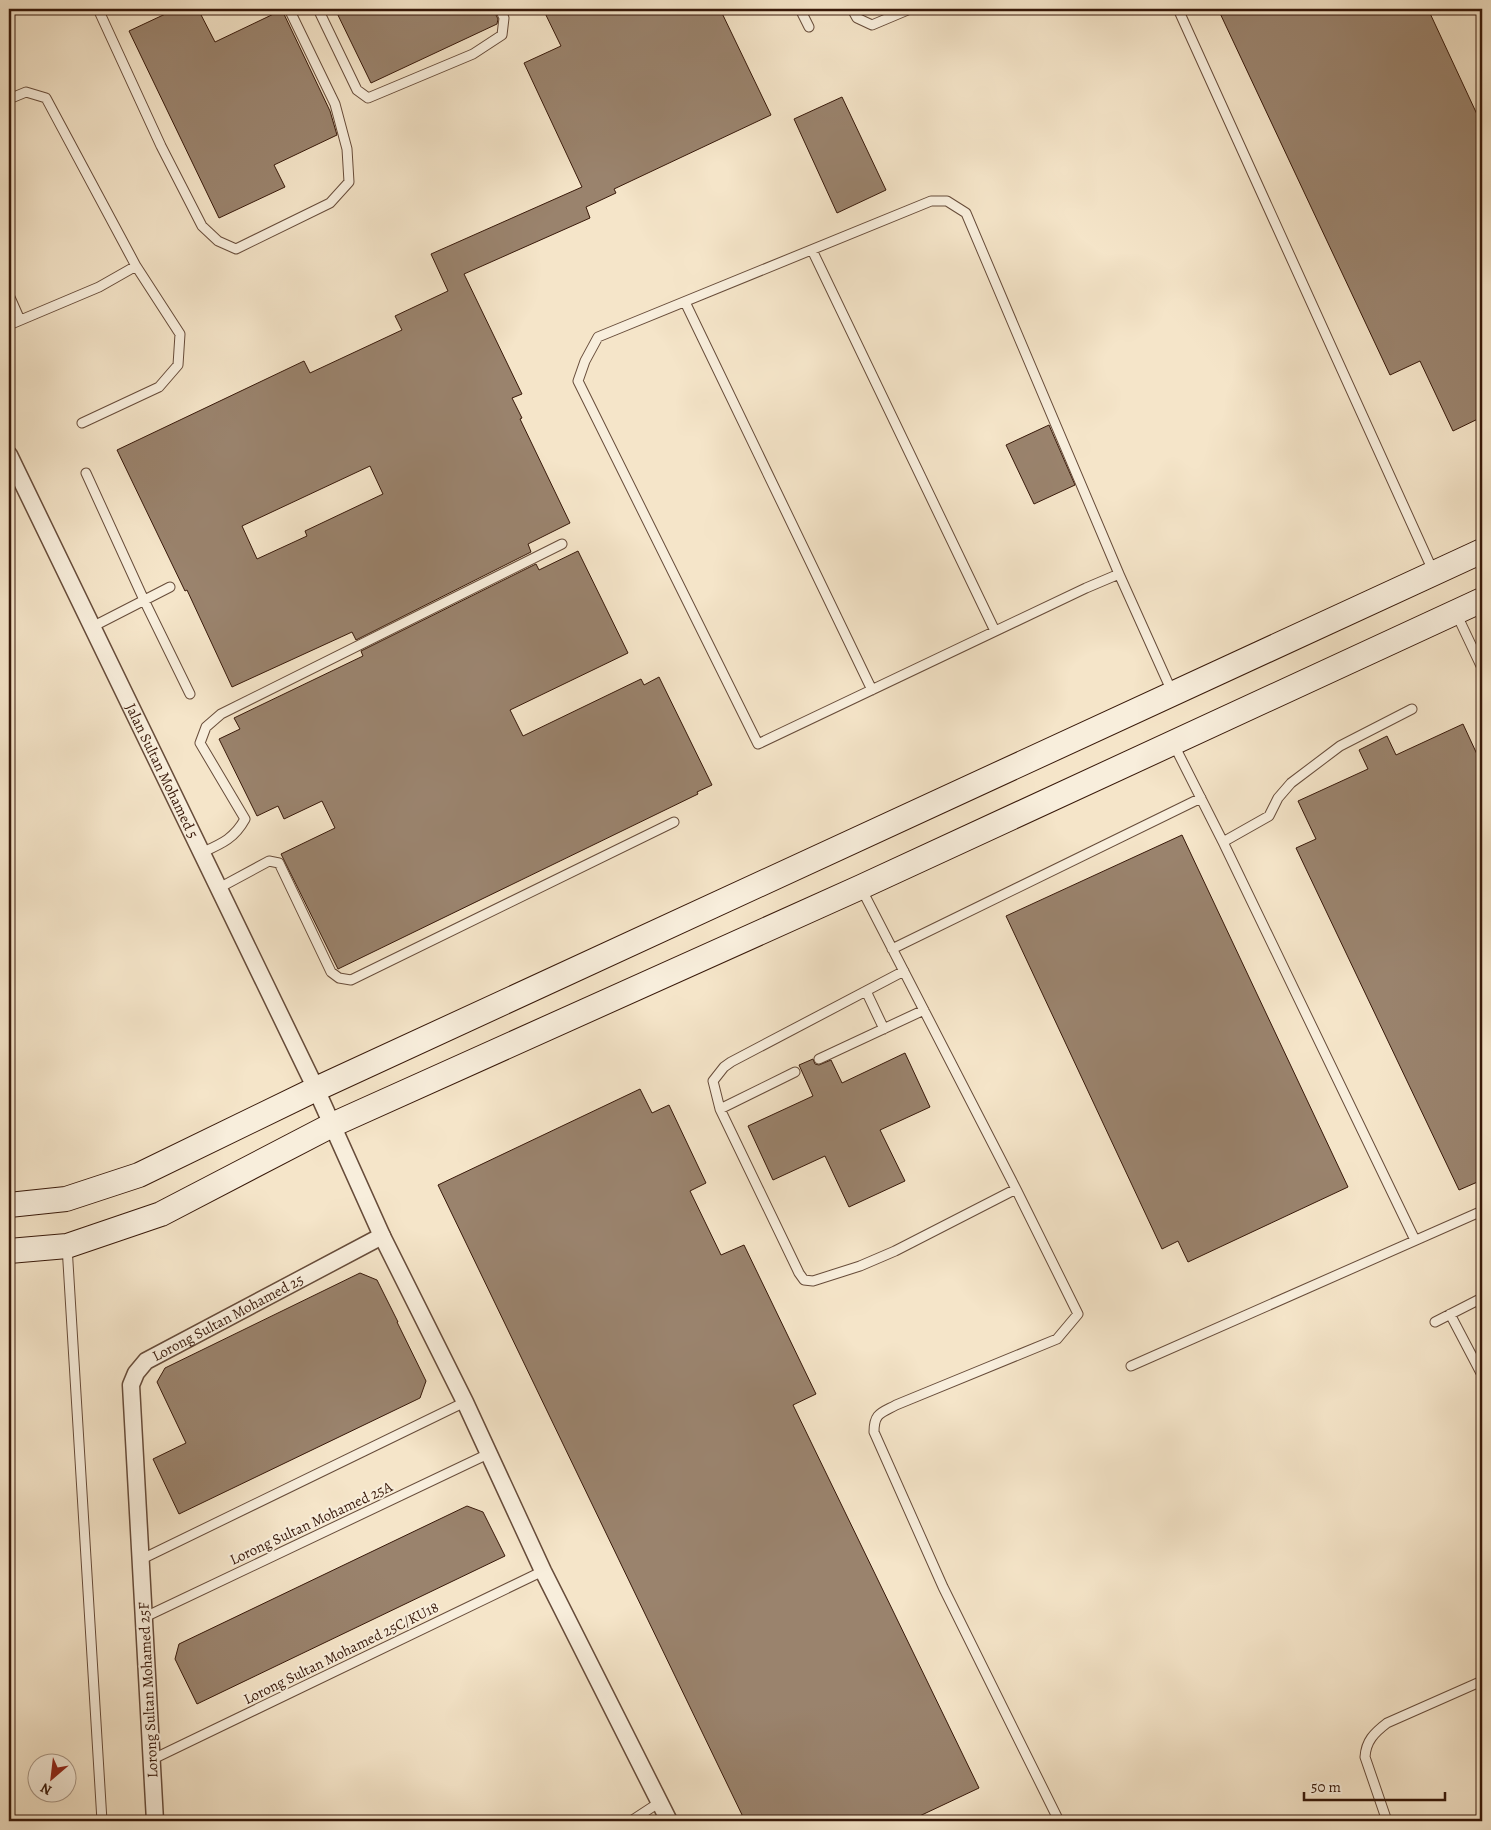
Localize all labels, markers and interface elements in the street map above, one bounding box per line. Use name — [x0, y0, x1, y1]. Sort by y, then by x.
street label: Jalan Sultan Mohamed 5 — [121, 700, 203, 842]
street label: Lorong Sultan Mohamed 25 — [149, 1269, 307, 1366]
street label: Lorong Sultan Mohamed 25A — [227, 1476, 396, 1569]
street label: Lorong Sultan Mohamed 25C/KU18 — [240, 1597, 442, 1709]
street label: Lorong Sultan Mohamed 25F — [133, 1601, 163, 1778]
north arrow — [28, 1752, 78, 1802]
scale bar — [1304, 1770, 1445, 1802]
text: 50 m — [1311, 1777, 1341, 1797]
text: N — [37, 1778, 55, 1800]

